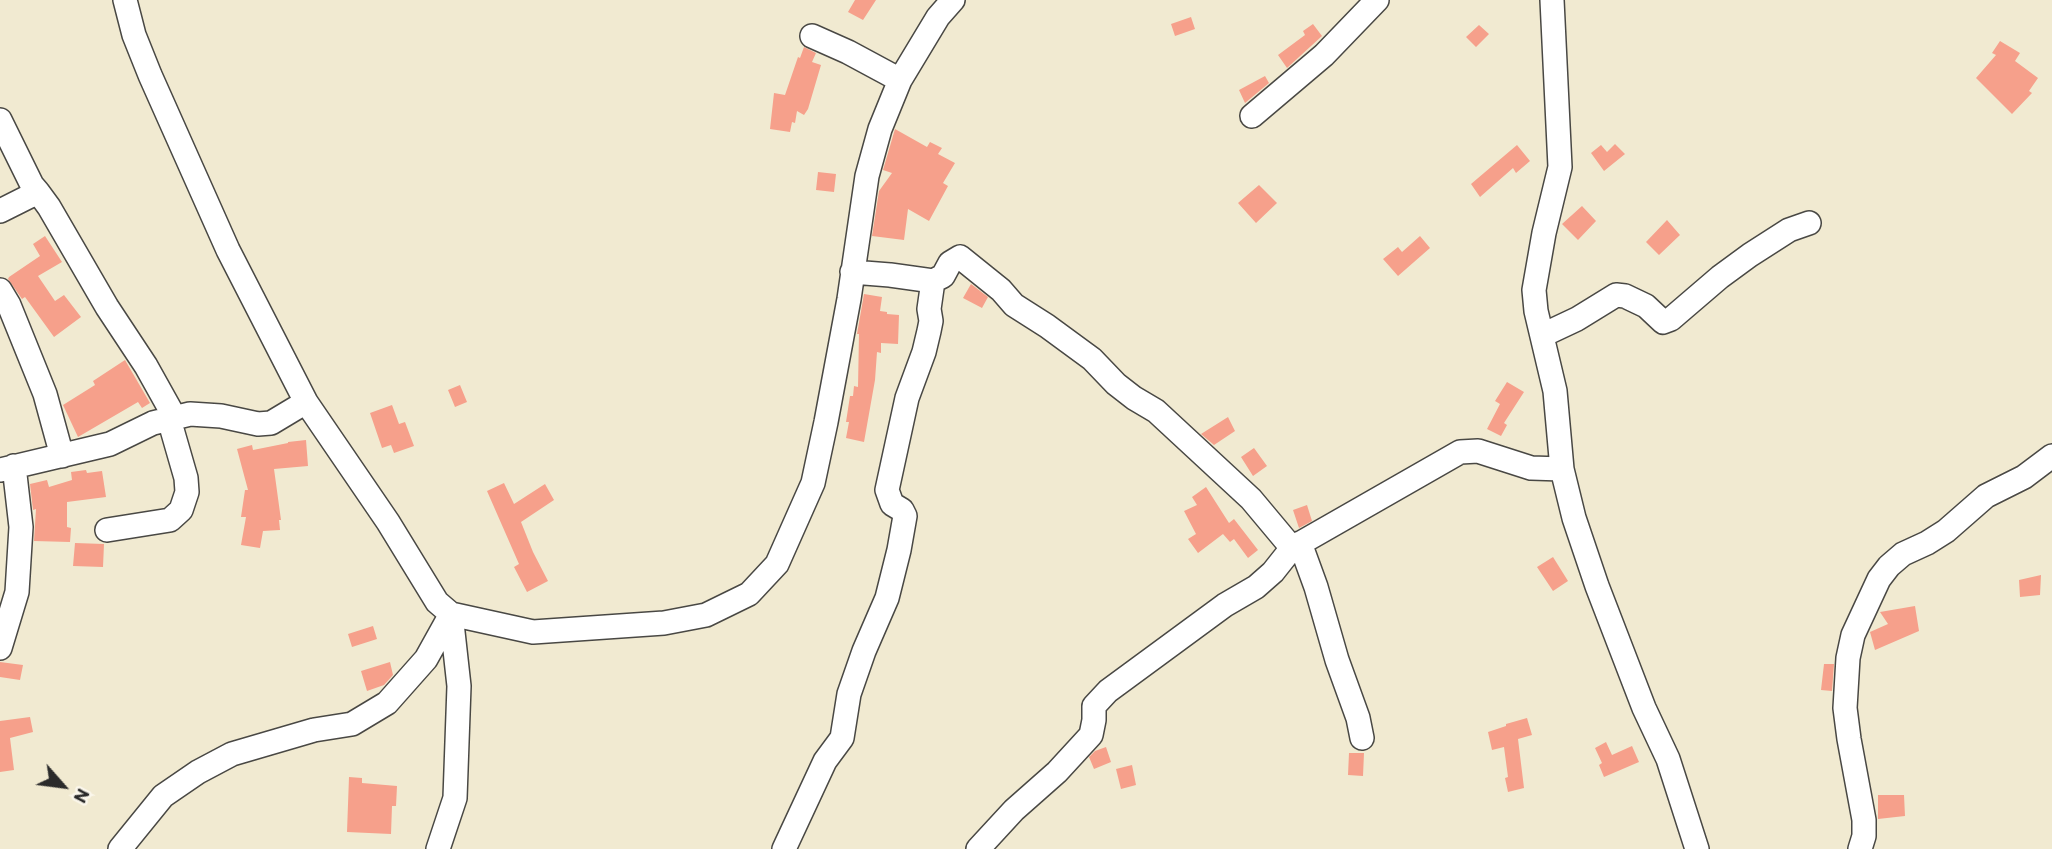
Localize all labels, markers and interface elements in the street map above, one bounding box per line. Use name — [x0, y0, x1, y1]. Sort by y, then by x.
north arrow — [28, 751, 98, 821]
text: N — [69, 785, 95, 807]

